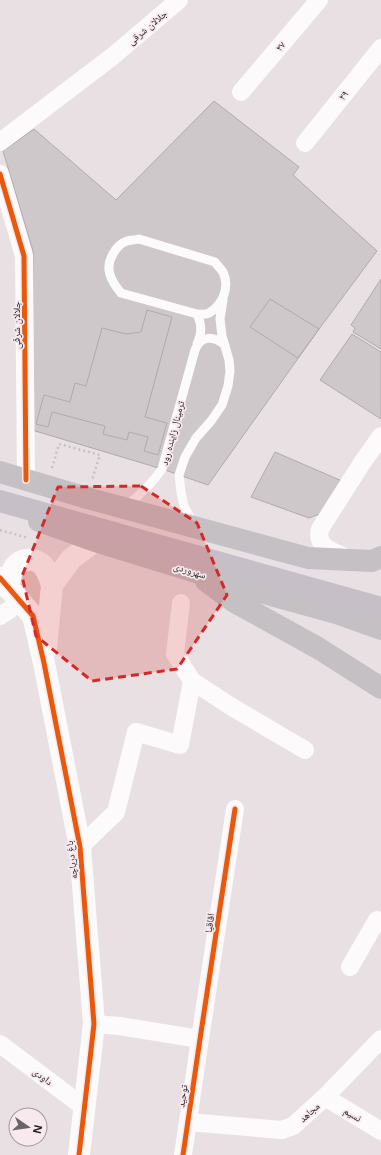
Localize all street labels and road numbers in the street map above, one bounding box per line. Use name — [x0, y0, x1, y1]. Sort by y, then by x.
street label: جلالان شرقی — [124, 6, 170, 48]
street label: ۲۷ — [272, 38, 289, 54]
street label: ۲۹ — [335, 87, 352, 103]
street label: جلالان شرقی — [9, 300, 23, 349]
street label: ترمینال زاینده رود — [157, 399, 187, 467]
street label: سهروردی — [172, 558, 208, 582]
street label: باغ دریاچه — [62, 840, 80, 880]
street label: اقاقیا — [201, 912, 217, 934]
street label: داودی — [30, 1064, 56, 1088]
street label: توحید — [173, 1084, 191, 1108]
street label: مجاهد — [296, 1099, 323, 1125]
street label: نسیم — [341, 1103, 365, 1126]

